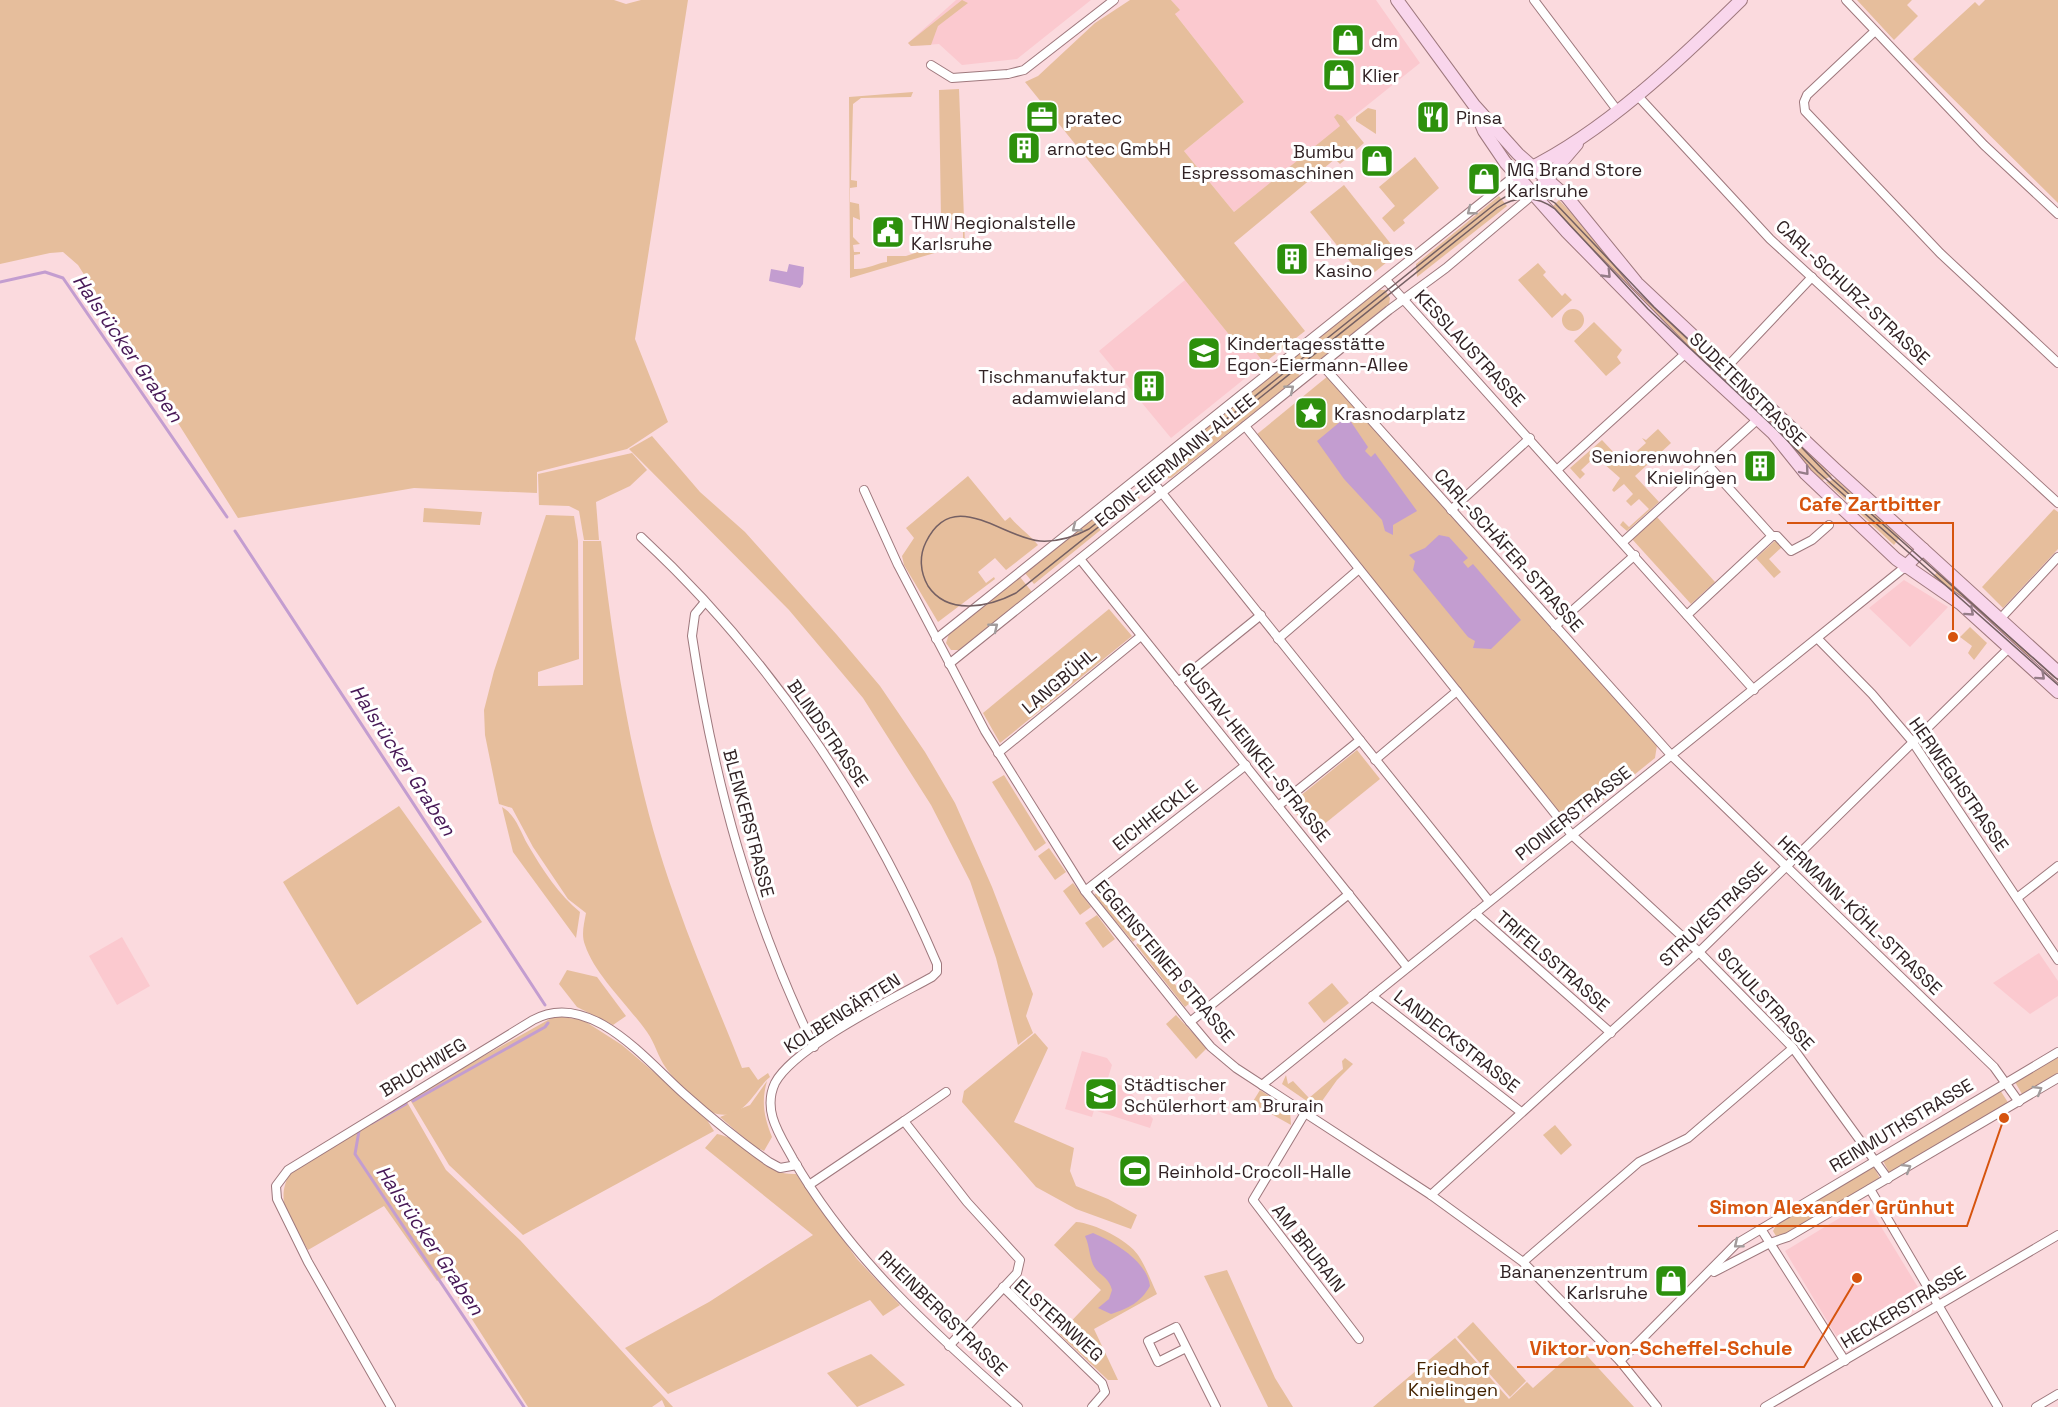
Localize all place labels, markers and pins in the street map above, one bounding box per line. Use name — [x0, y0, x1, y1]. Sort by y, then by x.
shop icon: dm — [1330, 22, 1366, 58]
place label: dm — [1371, 29, 1398, 52]
shop icon: Klier — [1321, 57, 1357, 93]
place label: Klier — [1362, 64, 1399, 87]
office icon: pratec — [1024, 99, 1060, 135]
restaurant icon: Pinsa — [1415, 99, 1451, 135]
place label: pratec — [1065, 106, 1122, 129]
place label: Pinsa — [1456, 106, 1502, 129]
building icon: arnotec GmbH — [1006, 130, 1042, 166]
place label: arnotec GmbH — [1047, 137, 1171, 160]
place label: Bumbu Espressomaschinen — [1181, 140, 1354, 184]
shop icon: Bumbu Espressomaschinen — [1359, 143, 1395, 179]
place label: MG Brand Store Karlsruhe — [1507, 158, 1642, 202]
shop icon: MG Brand Store Karlsruhe — [1466, 161, 1502, 197]
place label: THW Regionalstelle Karlsruhe — [911, 211, 1076, 255]
public building icon: THW Regionalstelle Karlsruhe — [870, 214, 906, 250]
place label: Ehemaliges Kasino — [1315, 238, 1413, 282]
building icon: Ehemaliges Kasino — [1274, 241, 1310, 277]
place label: Kindertagesstätte Egon-Eiermann-Allee — [1227, 332, 1408, 376]
school or university icon: Kindertagesstätte Egon-Eiermann-Allee — [1186, 335, 1222, 371]
place label: Tischmanufaktur adamwieland — [978, 365, 1126, 409]
building icon: Tischmanufaktur adamwieland — [1131, 368, 1167, 404]
place icon: Krasnodarplatz — [1293, 395, 1329, 431]
place label: Krasnodarplatz — [1334, 402, 1466, 425]
place label: Seniorenwohnen Knielingen — [1592, 445, 1737, 489]
building icon: Seniorenwohnen Knielingen — [1742, 448, 1778, 484]
callout: Cafe Zartbitter — [1787, 485, 1953, 523]
place label: Städtischer Schülerhort am Brurain — [1124, 1073, 1324, 1117]
school or university icon: Städtischer Schülerhort am Brurain — [1083, 1076, 1119, 1112]
sports icon: Reinhold-Crocoll-Halle — [1117, 1153, 1153, 1189]
place label: Reinhold-Crocoll-Halle — [1158, 1160, 1351, 1183]
callout: Simon Alexander Grünhut — [1698, 1188, 1967, 1226]
place label: Bananenzentrum Karlsruhe — [1500, 1260, 1648, 1304]
shop icon: Bananenzentrum Karlsruhe — [1653, 1263, 1689, 1299]
callout: Viktor-von-Scheffel-Schule — [1517, 1329, 1804, 1367]

